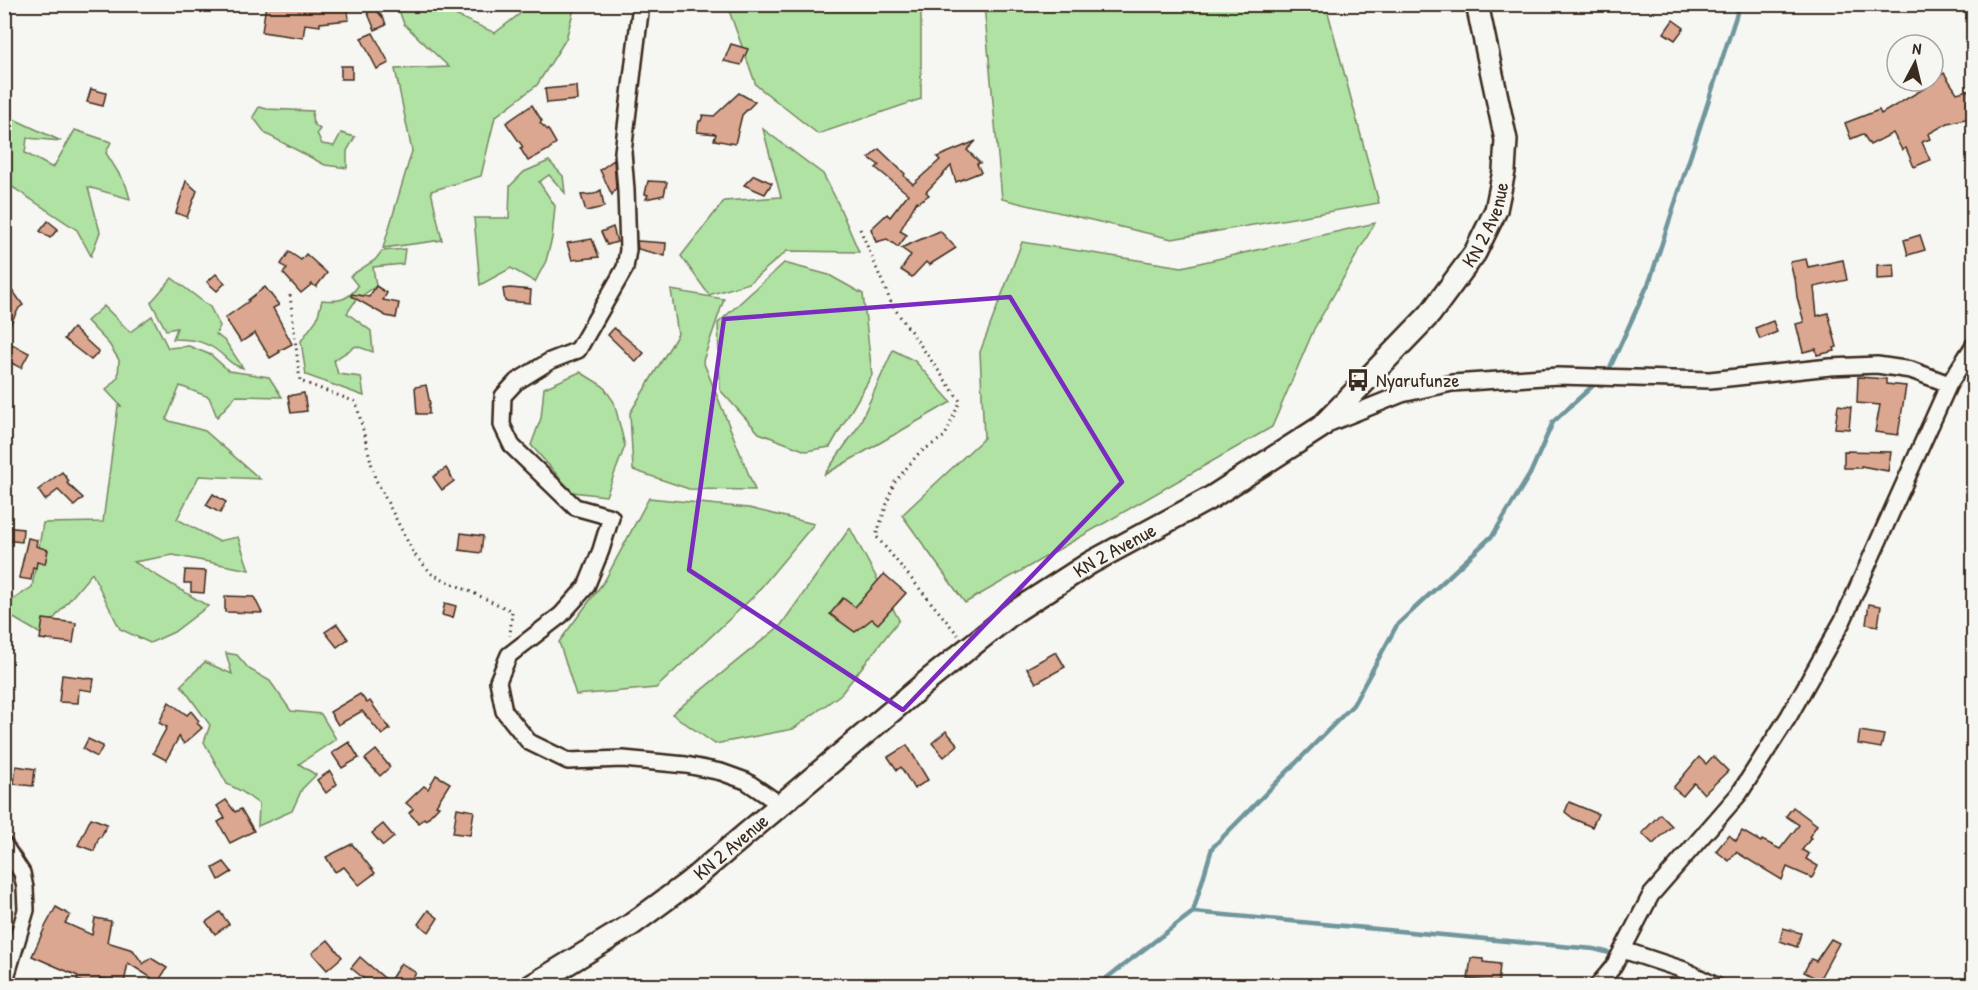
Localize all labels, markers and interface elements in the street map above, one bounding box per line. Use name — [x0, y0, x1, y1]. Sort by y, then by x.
north arrow — [1885, 33, 1945, 93]
text: N — [1911, 37, 1923, 60]
street label: KN 2 Avenue — [1455, 180, 1514, 272]
place label: Nyarufunze — [1376, 366, 1459, 393]
bus stop icon: Nyarufunze — [1345, 367, 1371, 393]
street label: KN 2 Avenue — [1068, 516, 1160, 583]
street label: KN 2 Avenue — [687, 807, 774, 886]

